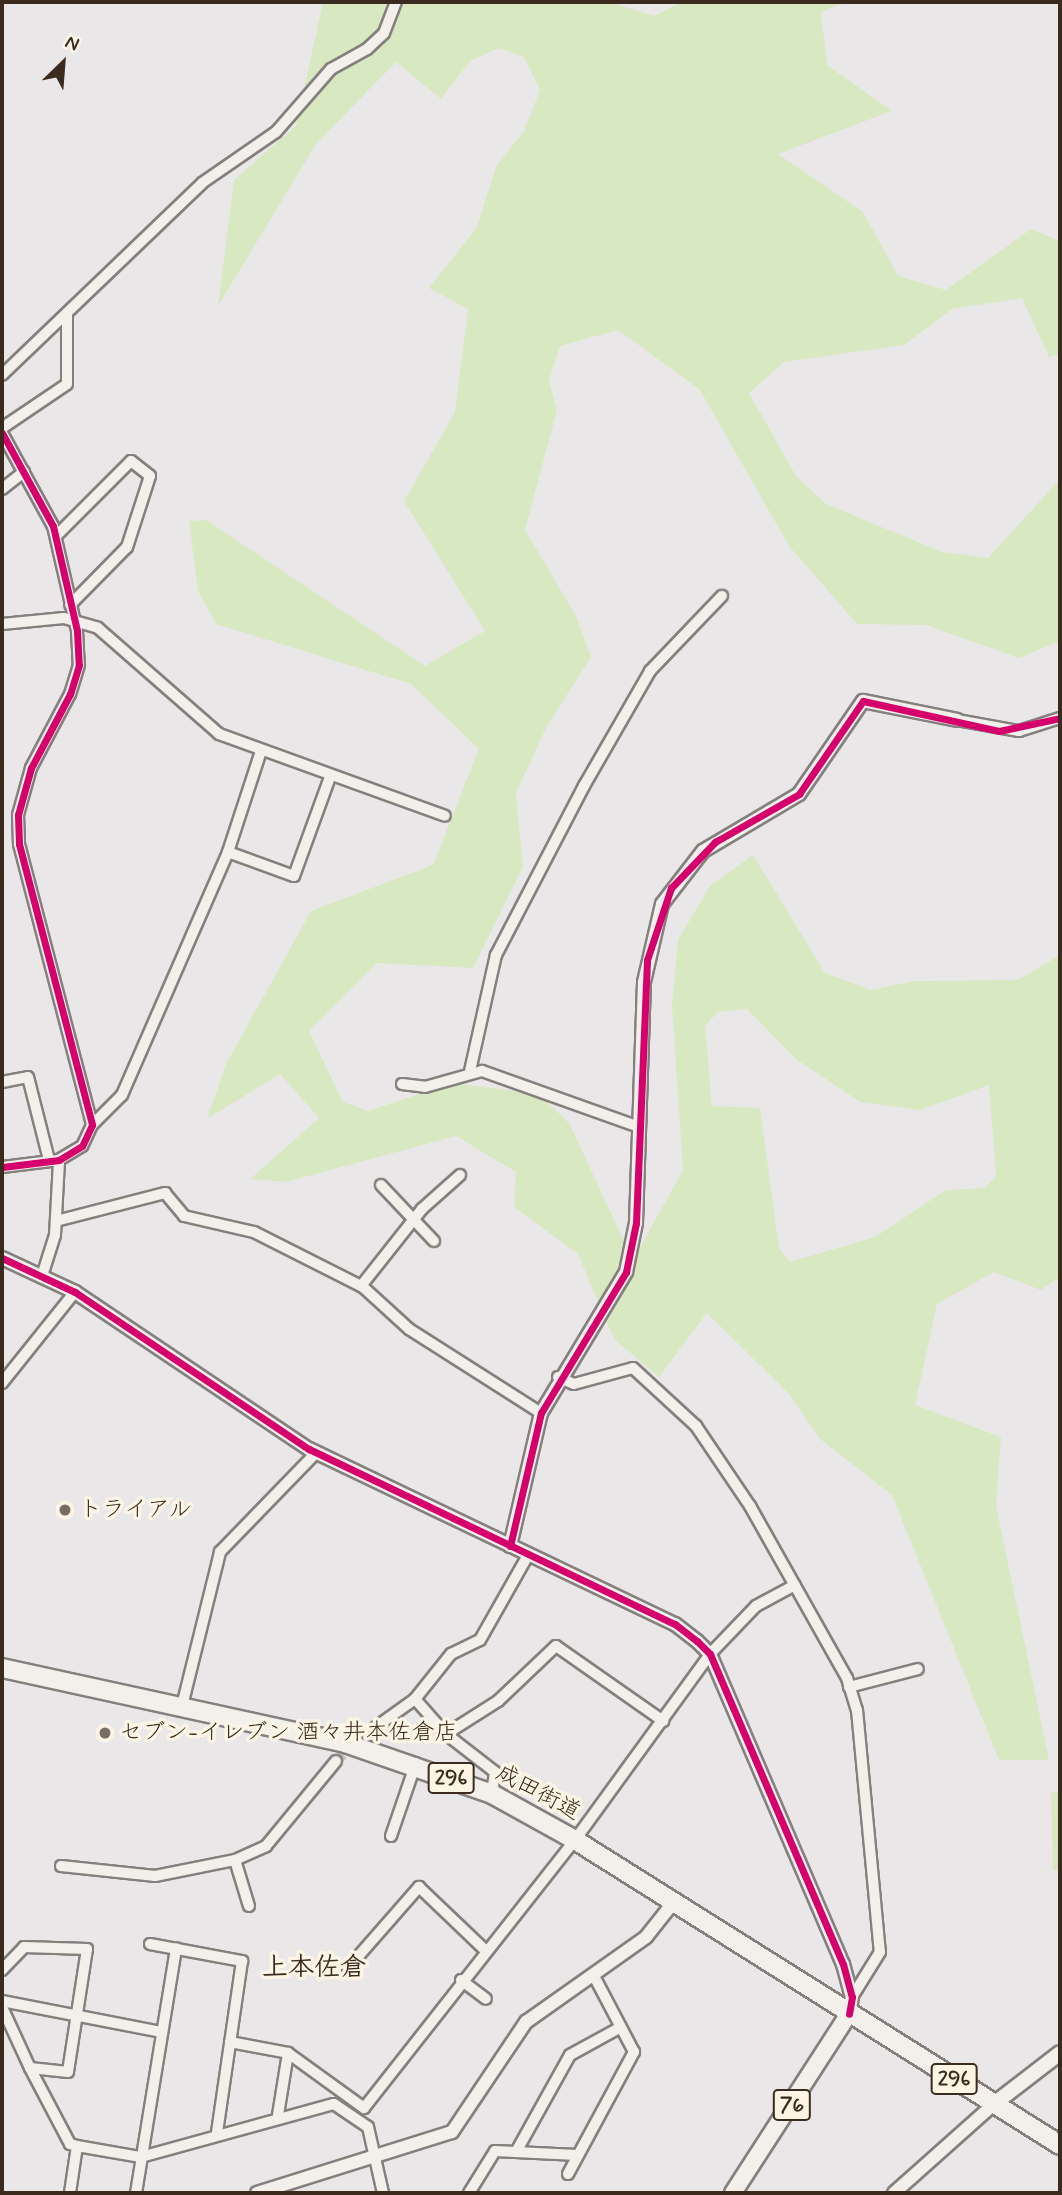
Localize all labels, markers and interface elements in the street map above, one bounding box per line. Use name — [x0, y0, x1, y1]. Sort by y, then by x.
north arrow — [28, 28, 98, 98]
text: N — [61, 30, 83, 58]
place label: トライアル — [79, 1496, 194, 1524]
marker: トライアル — [57, 1502, 73, 1518]
place label: セブン-イレブン 酒々井本佐倉店 — [119, 1719, 458, 1747]
marker: セブン-イレブン 酒々井本佐倉店 — [97, 1725, 113, 1741]
street label: 成田街道 — [491, 1759, 585, 1827]
road number: 296 — [426, 1760, 476, 1796]
district label: 上本佐倉 — [262, 1953, 366, 1985]
road number: 296 — [930, 2062, 978, 2096]
road number: 76 — [773, 2088, 811, 2122]

